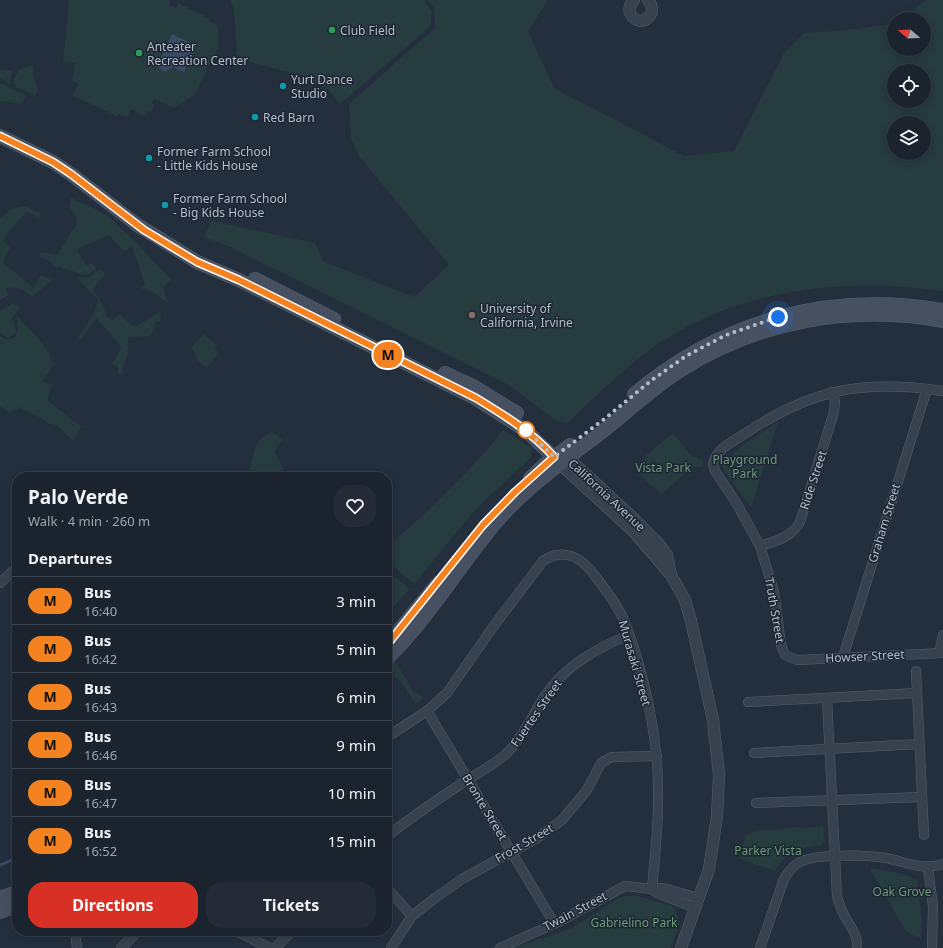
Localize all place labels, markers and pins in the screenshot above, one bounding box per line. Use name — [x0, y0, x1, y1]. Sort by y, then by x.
place label: Club Field — [340, 22, 395, 39]
marker: Club Field — [327, 25, 337, 35]
place label: Anteater Recreation Center — [147, 38, 248, 69]
marker: Anteater Recreation Center — [134, 48, 144, 58]
place label: Yurt Dance Studio — [291, 71, 353, 102]
marker: Yurt Dance Studio — [278, 81, 288, 91]
place label: Red Barn — [263, 109, 315, 126]
marker: Red Barn — [250, 112, 260, 122]
place label: Former Farm School - Little Kids House — [157, 143, 271, 174]
marker: Former Farm School - Little Kids House — [144, 153, 154, 163]
place label: Former Farm School - Big Kids House — [173, 190, 287, 221]
marker: Former Farm School - Big Kids House — [160, 200, 170, 210]
place label: University of California, Irvine — [480, 300, 573, 331]
marker: University of California, Irvine — [467, 310, 477, 320]
unlabelled marker — [517, 421, 535, 439]

